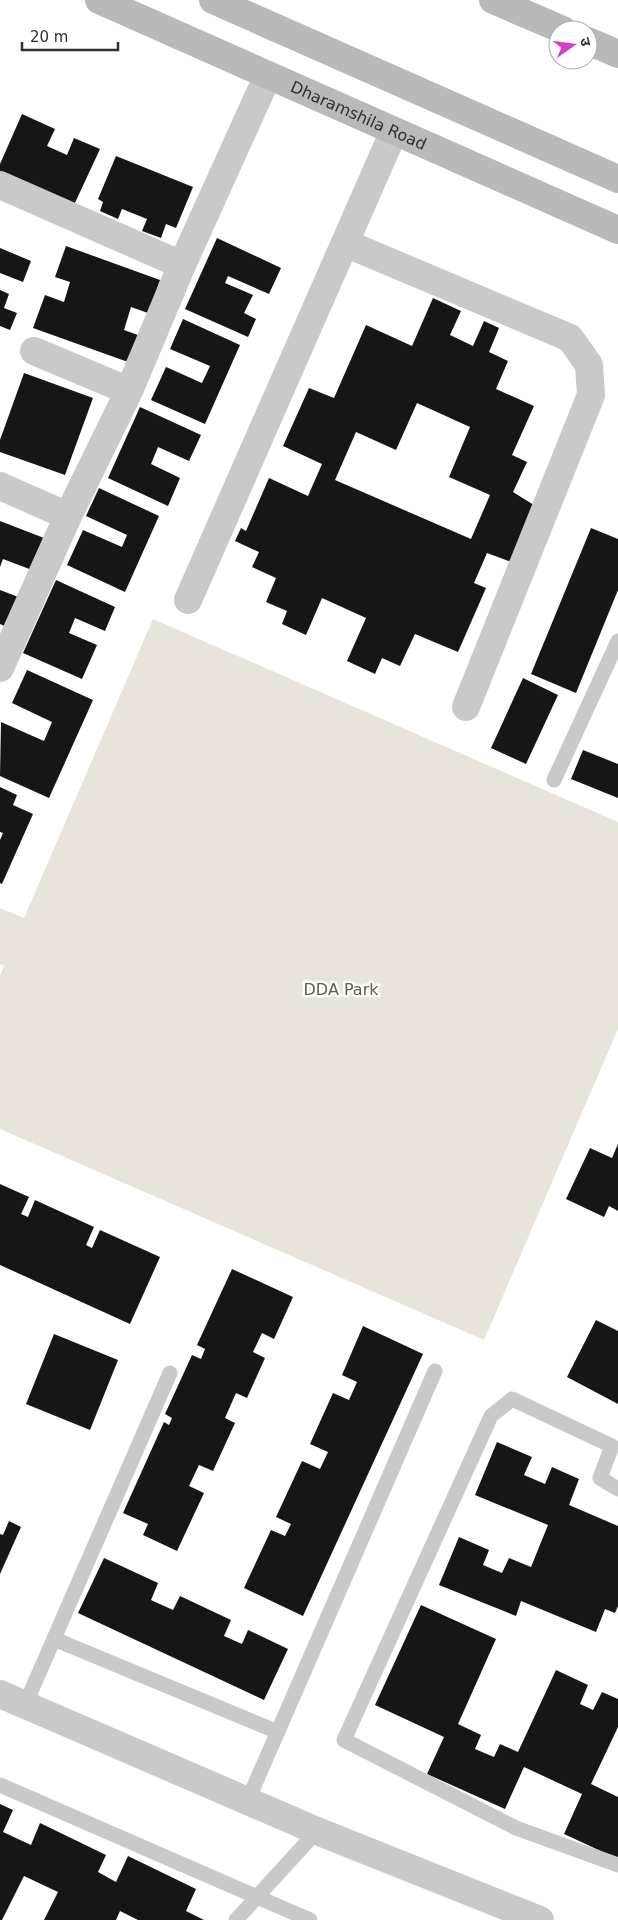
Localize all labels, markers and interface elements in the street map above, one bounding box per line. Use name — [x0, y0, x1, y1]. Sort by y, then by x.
scale bar — [22, 20, 119, 52]
north arrow — [548, 20, 598, 70]
text: 20 m — [30, 28, 68, 46]
text: उ — [577, 36, 595, 49]
street label: Dharamshila Road — [288, 77, 429, 154]
park label: DDA Park — [304, 980, 379, 999]

